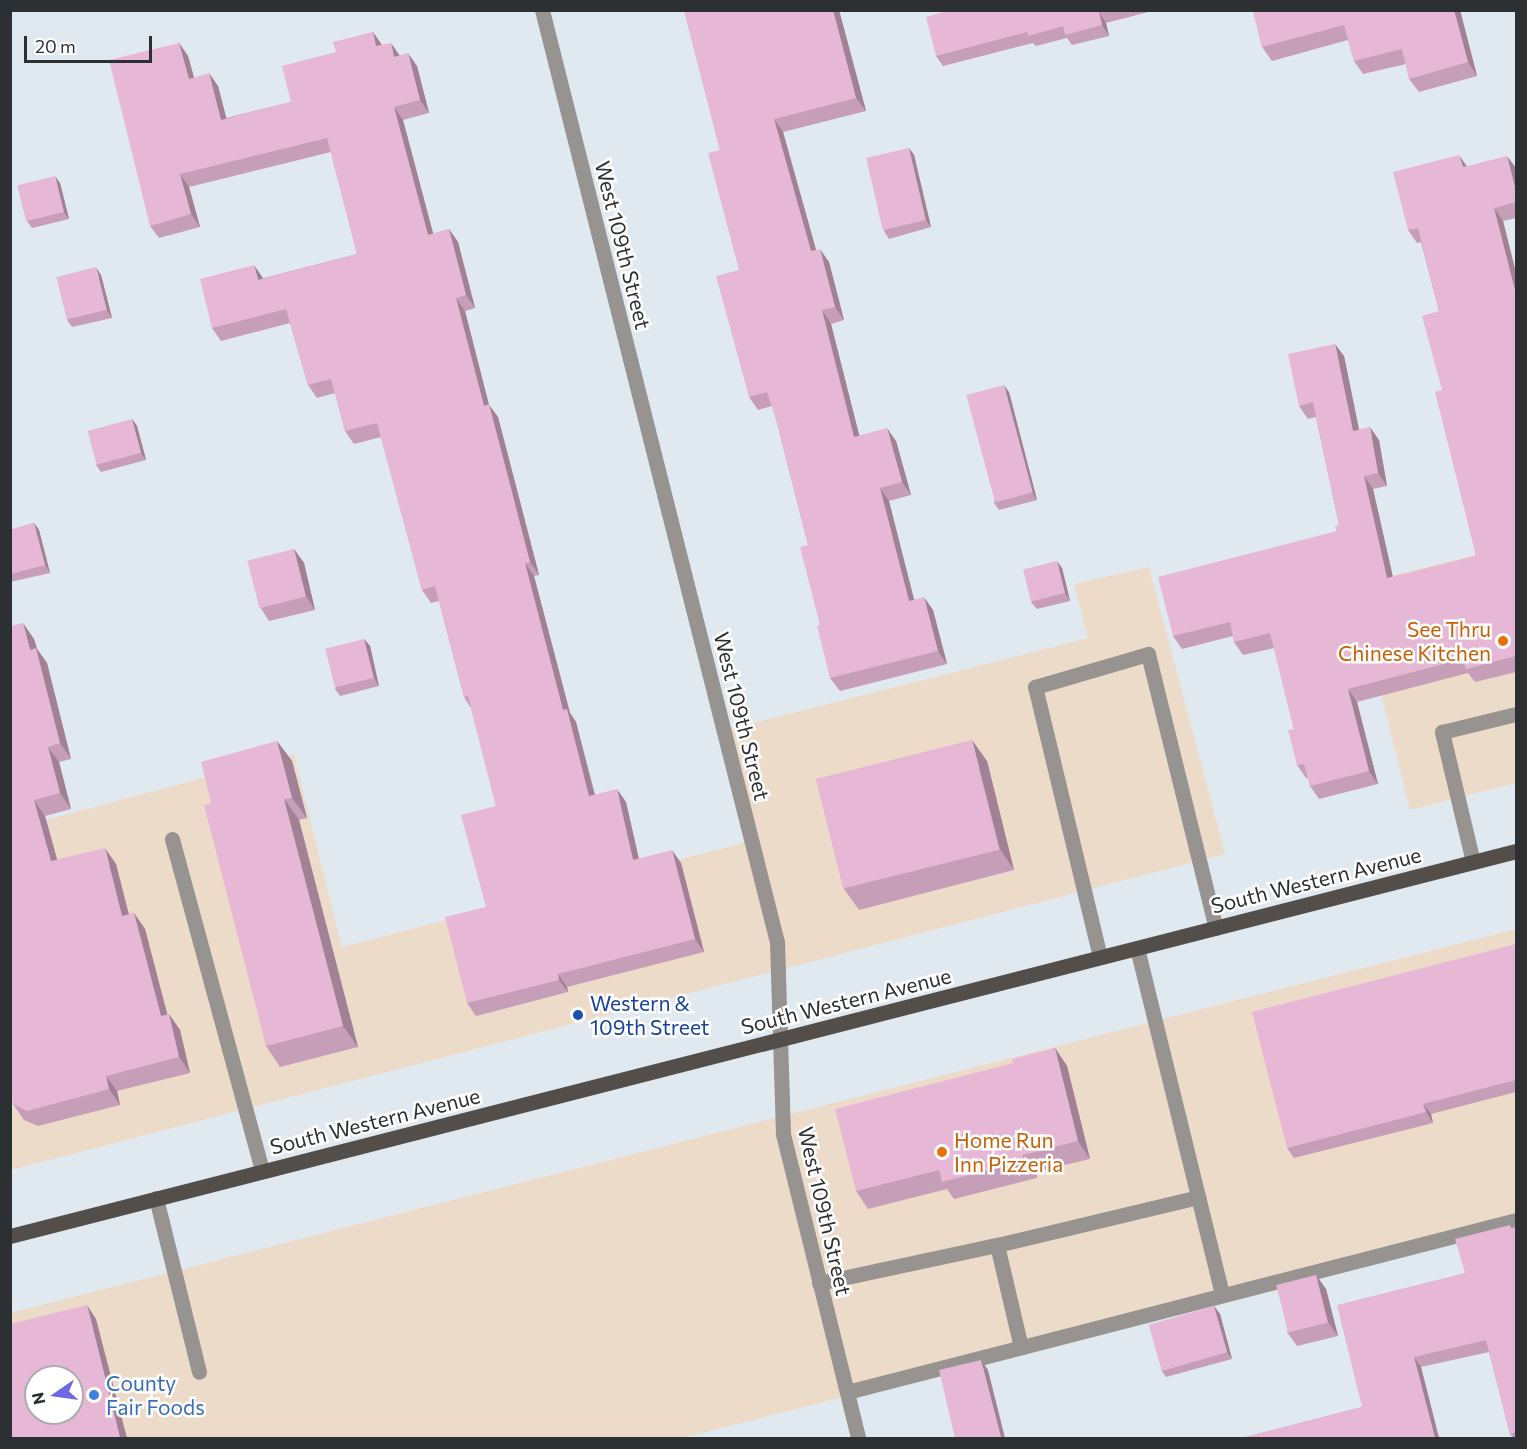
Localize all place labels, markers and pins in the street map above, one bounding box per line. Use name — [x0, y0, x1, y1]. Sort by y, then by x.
place label: See Thru Chinese Kitchen — [1338, 616, 1491, 666]
marker: See Thru Chinese Kitchen — [1496, 634, 1510, 648]
place label: Western & 109th Street — [590, 990, 709, 1040]
marker: Western & 109th Street — [571, 1008, 585, 1022]
place label: Home Run Inn Pizzeria — [954, 1127, 1063, 1177]
marker: Home Run Inn Pizzeria — [935, 1145, 949, 1159]
place label: County Fair Foods — [106, 1370, 205, 1420]
marker: County Fair Foods — [87, 1388, 101, 1402]

